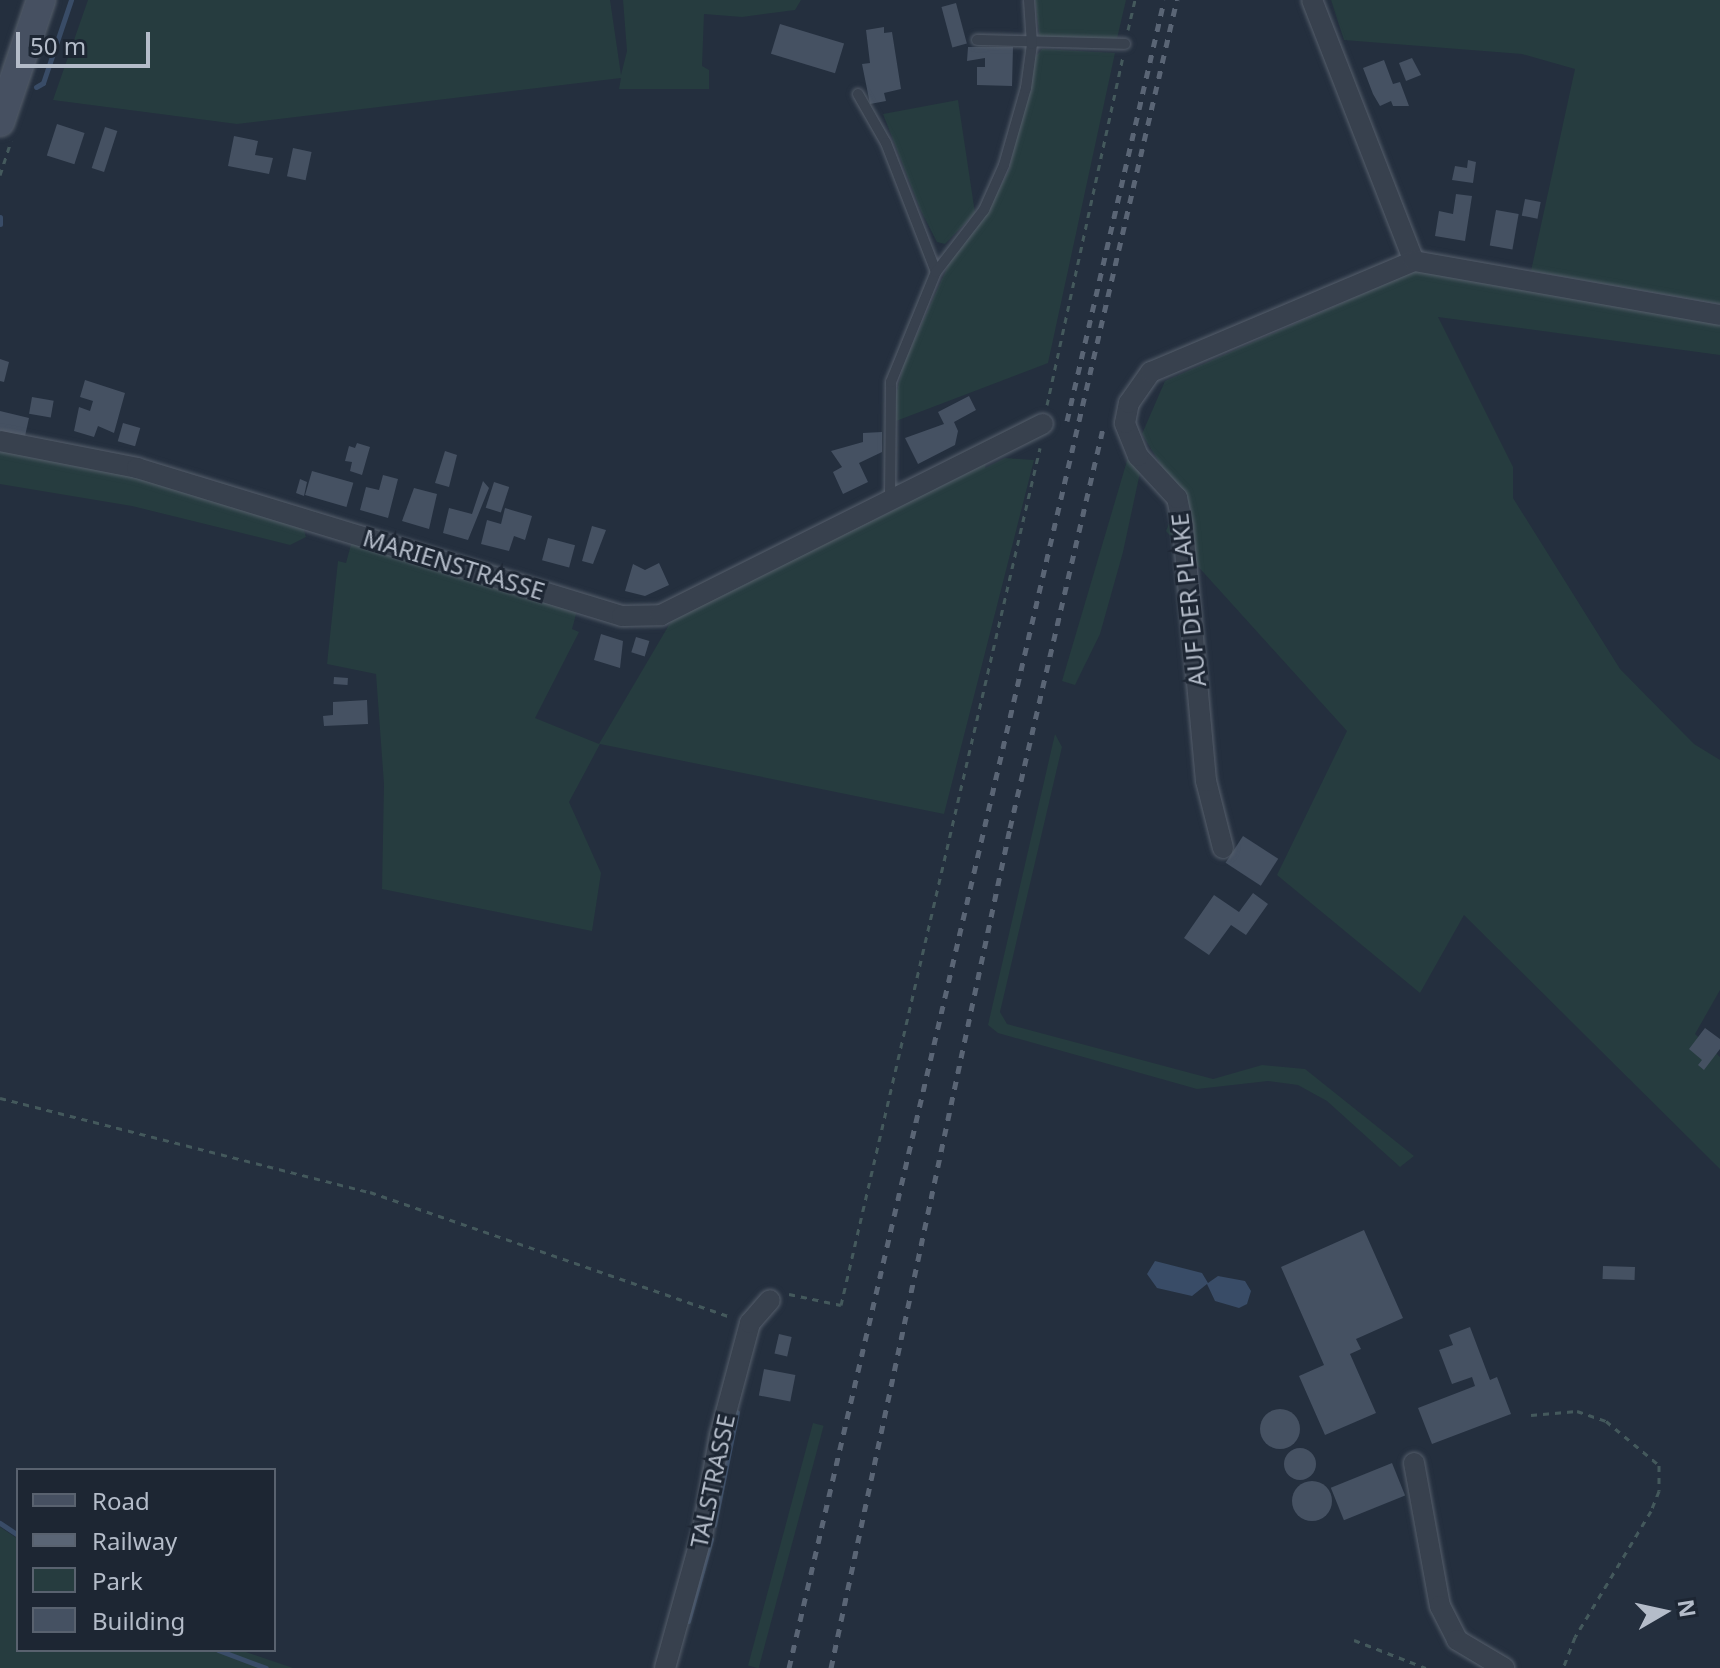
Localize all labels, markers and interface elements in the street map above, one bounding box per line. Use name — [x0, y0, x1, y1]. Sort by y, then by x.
scale bar — [20, 16, 154, 66]
text: 50 m — [30, 29, 86, 62]
street label: AUF DER PLAKE — [1165, 512, 1211, 688]
street label: MARIENSTRASSE — [360, 523, 548, 605]
street label: TALSTRASSE — [684, 1411, 740, 1551]
legend — [16, 1468, 276, 1652]
text: Road — [92, 1484, 150, 1517]
text: Railway — [92, 1524, 177, 1557]
text: Park — [92, 1564, 143, 1597]
north arrow — [1624, 1572, 1704, 1652]
text: N — [1671, 1597, 1704, 1619]
text: Building — [92, 1604, 185, 1637]

